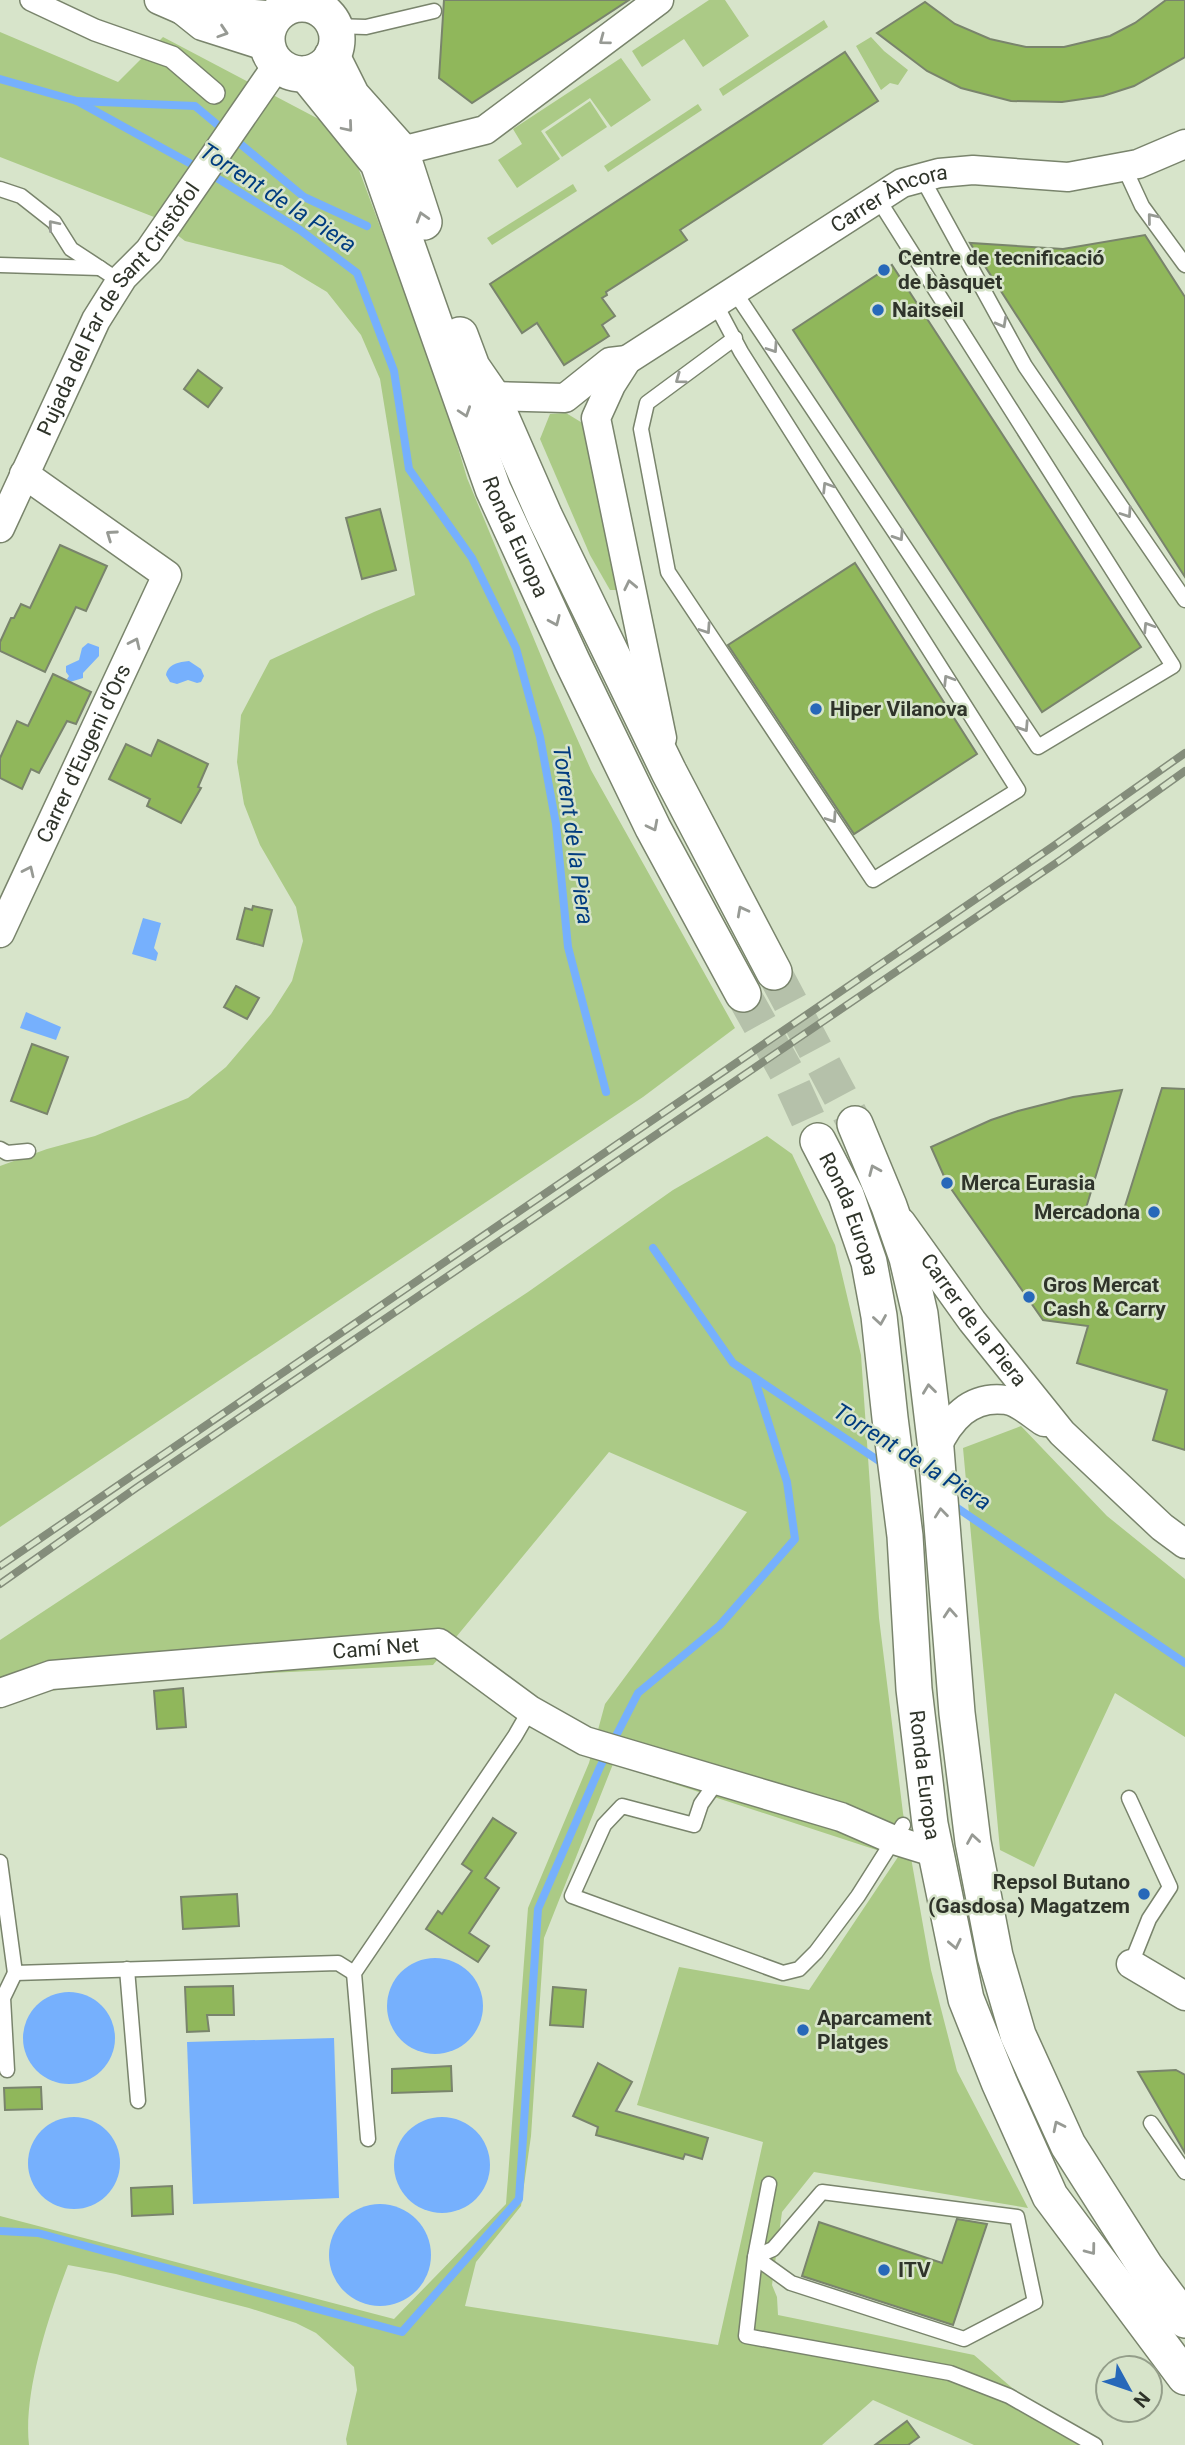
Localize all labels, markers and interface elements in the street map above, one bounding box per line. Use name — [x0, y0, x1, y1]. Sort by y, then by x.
one-way arrow — [216, 24, 229, 38]
one-way arrow — [599, 32, 612, 44]
one-way arrow — [340, 119, 352, 132]
water label: Torrent de la Piera — [195, 137, 361, 259]
street label: Carrer Àncora — [826, 160, 949, 238]
street label: Pujada del Far de Sant Cristòfol — [32, 178, 204, 439]
one-way arrow — [416, 211, 431, 223]
one-way arrow — [1147, 213, 1160, 225]
one-way arrow — [49, 220, 62, 232]
place label: Centre de tecnificació de bàsquet — [898, 246, 1105, 294]
marker: Centre de tecnificació de bàsquet — [876, 262, 892, 278]
place label: Naitseil — [892, 298, 964, 322]
marker: Naitseil — [870, 302, 886, 318]
one-way arrow — [994, 316, 1007, 329]
one-way arrow — [764, 340, 777, 353]
one-way arrow — [676, 370, 688, 383]
one-way arrow — [457, 406, 471, 418]
street label: Ronda Europa — [478, 473, 553, 601]
one-way arrow — [822, 482, 835, 495]
one-way arrow — [1119, 506, 1132, 519]
one-way arrow — [891, 529, 904, 542]
one-way arrow — [106, 531, 119, 544]
one-way arrow — [623, 579, 638, 591]
one-way arrow — [546, 614, 560, 626]
one-way arrow — [698, 621, 710, 634]
one-way arrow — [1143, 622, 1156, 635]
one-way arrow — [127, 638, 141, 650]
street label: Carrer d'Eugeni d'Ors — [32, 660, 136, 847]
one-way arrow — [943, 674, 956, 687]
place label: Hiper Vilanova — [830, 697, 968, 721]
marker: Hiper Vilanova — [808, 701, 824, 717]
one-way arrow — [1016, 719, 1029, 732]
water label: Torrent de la Piera — [547, 744, 599, 926]
one-way arrow — [824, 811, 837, 824]
one-way arrow — [644, 819, 658, 831]
one-way arrow — [21, 866, 35, 879]
one-way arrow — [737, 906, 750, 918]
street label: Ronda Europa — [814, 1149, 883, 1278]
one-way arrow — [868, 1164, 882, 1177]
place label: Merca Eurasia — [961, 1171, 1095, 1195]
marker: Merca Eurasia — [939, 1175, 955, 1191]
place label: Mercadona — [1034, 1200, 1140, 1224]
marker: Mercadona — [1146, 1204, 1162, 1220]
street label: Carrer de la Piera — [916, 1249, 1032, 1391]
place label: Gros Mercat Cash & Carry — [1043, 1273, 1166, 1321]
marker: Gros Mercat Cash & Carry — [1021, 1289, 1037, 1305]
one-way arrow — [872, 1314, 887, 1326]
one-way arrow — [921, 1383, 936, 1395]
water label: Torrent de la Piera — [828, 1398, 996, 1516]
one-way arrow — [933, 1507, 948, 1519]
one-way arrow — [943, 1607, 958, 1618]
street label: Camí Net — [331, 1633, 420, 1664]
street label: Ronda Europa — [905, 1709, 945, 1842]
one-way arrow — [966, 1833, 981, 1845]
place label: Repsol Butano (Gasdosa) Magatzem — [928, 1870, 1130, 1918]
marker: Repsol Butano (Gasdosa) Magatzem — [1136, 1886, 1152, 1902]
one-way arrow — [946, 1938, 961, 1950]
place label: Aparcament Platges — [817, 2006, 932, 2054]
marker: Aparcament Platges — [795, 2022, 811, 2038]
one-way arrow — [1053, 2121, 1067, 2133]
one-way arrow — [1083, 2242, 1096, 2255]
place label: ITV — [898, 2258, 931, 2282]
marker: ITV — [876, 2262, 892, 2278]
north arrow — [1094, 2354, 1164, 2424]
text: N — [1129, 2387, 1155, 2412]

